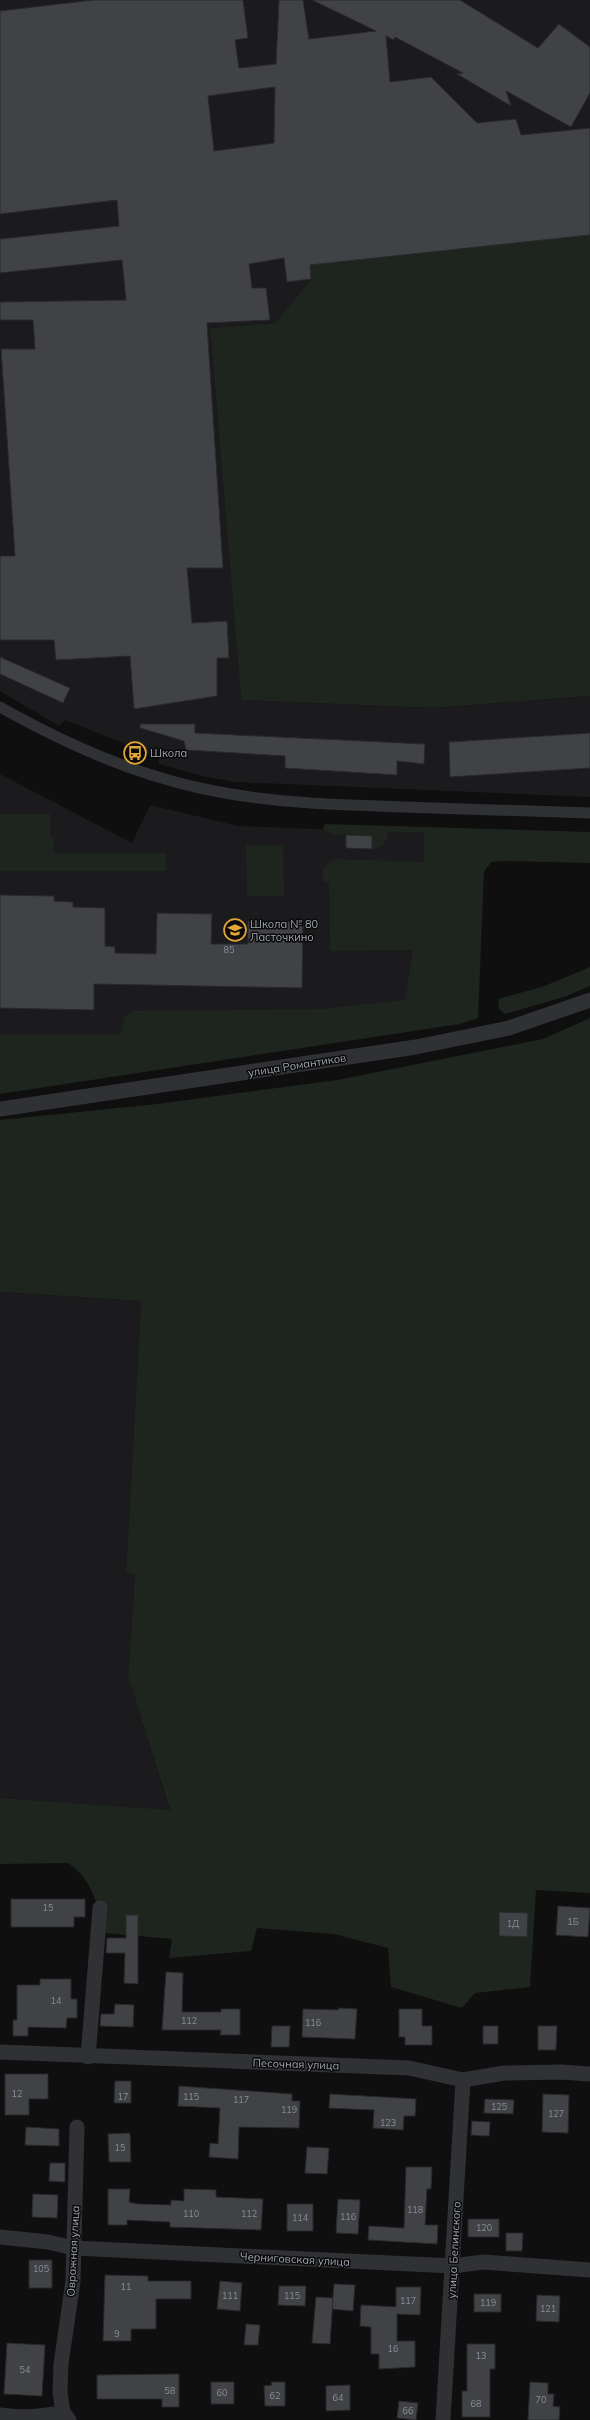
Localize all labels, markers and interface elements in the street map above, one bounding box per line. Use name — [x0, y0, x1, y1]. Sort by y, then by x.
bus stop icon: Школа — [122, 740, 148, 766]
place label: Школа — [150, 746, 187, 760]
school or university icon: Школа № 80 Ласточкино — [222, 917, 248, 943]
place label: Школа № 80 Ласточкино — [250, 917, 319, 944]
house number: 85 — [224, 944, 235, 955]
street label: улица Романтиков — [247, 1050, 347, 1080]
house number: 15 — [43, 1902, 54, 1913]
house number: 1Б — [567, 1916, 579, 1927]
house number: 1Д — [507, 1918, 520, 1929]
house number: 14 — [51, 1995, 62, 2006]
house number: 112 — [181, 2015, 197, 2026]
house number: 116 — [305, 2017, 321, 2028]
street label: Песочная улица — [252, 2055, 340, 2073]
house number: 12 — [12, 2088, 22, 2099]
house number: 17 — [118, 2091, 128, 2102]
house number: 115 — [183, 2091, 200, 2102]
house number: 117 — [233, 2094, 249, 2105]
house number: 125 — [491, 2101, 508, 2112]
house number: 119 — [281, 2104, 297, 2115]
house number: 127 — [548, 2108, 564, 2119]
house number: 123 — [380, 2117, 396, 2128]
house number: 15 — [115, 2142, 126, 2153]
street label: улица Белинского — [444, 2201, 464, 2299]
house number: 118 — [407, 2204, 423, 2215]
street label: Овражная улица — [64, 2205, 82, 2297]
house number: 110 — [183, 2208, 199, 2219]
house number: 112 — [241, 2208, 257, 2219]
house number: 116 — [340, 2211, 356, 2222]
house number: 114 — [292, 2212, 309, 2223]
house number: 120 — [476, 2222, 492, 2233]
street label: Черниговская улица — [240, 2249, 350, 2269]
house number: 105 — [33, 2263, 50, 2274]
house number: 11 — [121, 2281, 131, 2292]
house number: 111 — [222, 2290, 238, 2301]
house number: 115 — [284, 2290, 301, 2301]
house number: 117 — [400, 2295, 416, 2306]
house number: 119 — [480, 2297, 496, 2308]
house number: 121 — [540, 2303, 556, 2314]
house number: 9 — [114, 2328, 120, 2339]
house number: 16 — [388, 2343, 398, 2354]
house number: 13 — [476, 2350, 486, 2361]
house number: 54 — [20, 2364, 31, 2375]
house number: 58 — [165, 2385, 175, 2396]
house number: 60 — [217, 2387, 227, 2398]
house number: 62 — [270, 2390, 280, 2401]
house number: 64 — [333, 2392, 344, 2403]
house number: 70 — [536, 2394, 546, 2405]
house number: 68 — [471, 2398, 481, 2409]
house number: 66 — [403, 2405, 413, 2416]

